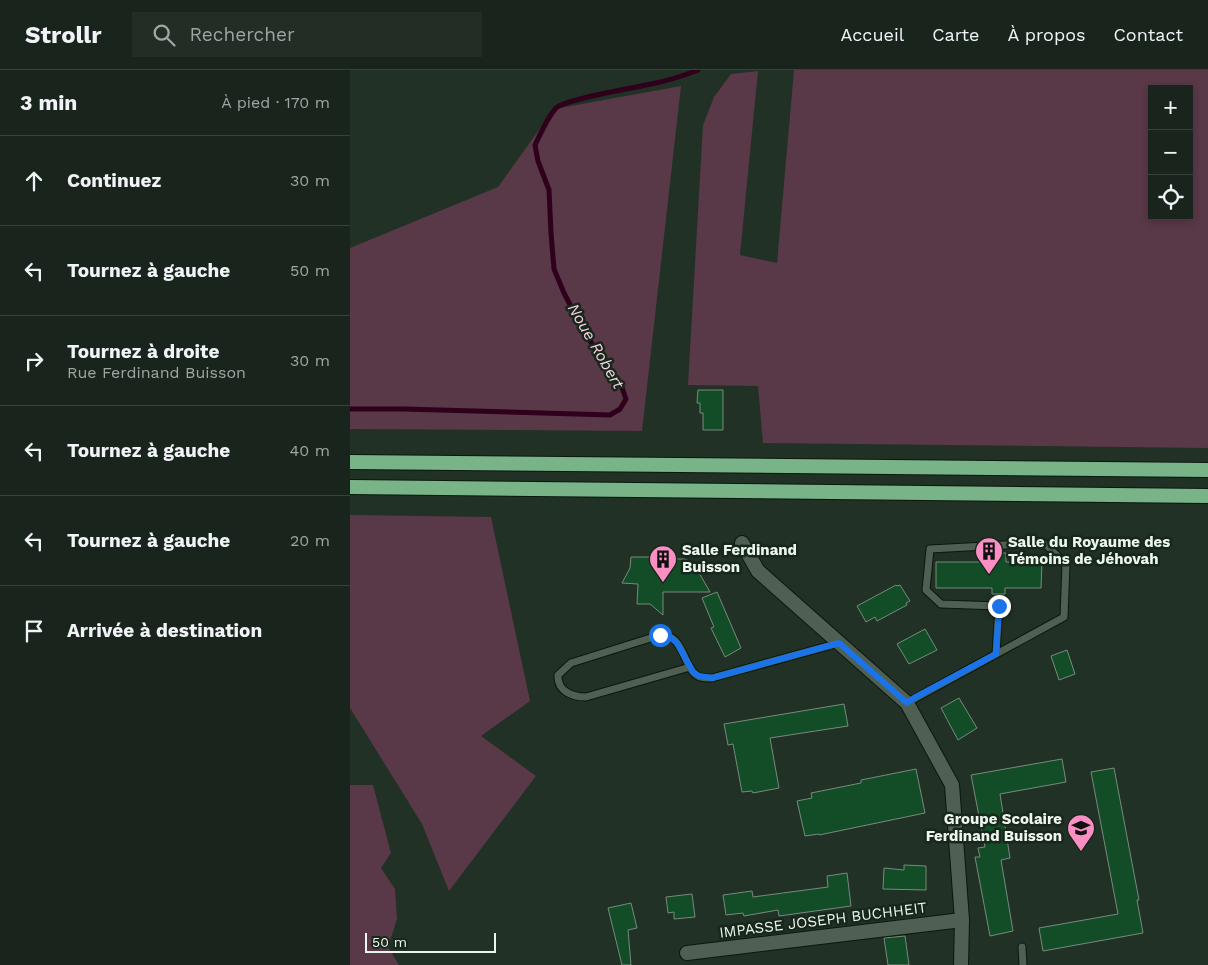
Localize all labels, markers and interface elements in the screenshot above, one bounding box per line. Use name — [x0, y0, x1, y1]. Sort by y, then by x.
search box — [132, 12, 482, 57]
text: Strollr — [25, 21, 102, 49]
icon: search — [150, 21, 178, 49]
text: Rechercher — [190, 23, 295, 46]
text: Accueil — [841, 24, 904, 45]
text: Carte — [932, 24, 979, 45]
text: À propos — [1007, 24, 1085, 45]
text: Contact — [1113, 24, 1183, 45]
map controls — [1148, 85, 1193, 220]
button: + — [1148, 85, 1193, 130]
text: 3 min — [20, 90, 77, 115]
text: À pied · 170 m — [221, 93, 330, 112]
button: − — [1148, 130, 1193, 175]
icon: ahead — [20, 167, 48, 195]
text: Continuez — [67, 169, 161, 192]
text: 30 m — [290, 171, 330, 190]
button: locate — [1148, 175, 1193, 220]
icon: left — [20, 257, 48, 285]
text: Tournez à gauche — [67, 259, 230, 282]
text: 50 m — [290, 261, 330, 280]
water label: Noue Robert — [564, 300, 628, 393]
text: Tournez à droite — [67, 340, 219, 363]
icon: right — [20, 347, 48, 375]
text: 30 m — [290, 351, 330, 370]
text: Rue Ferdinand Buisson — [67, 363, 246, 382]
icon: left — [20, 437, 48, 465]
text: Tournez à gauche — [67, 439, 230, 462]
text: 40 m — [290, 441, 330, 460]
icon: left — [20, 527, 48, 555]
text: Tournez à gauche — [67, 529, 230, 552]
text: 20 m — [290, 531, 330, 550]
place label: Salle du Royaume des Témoins de Jéhovah — [1008, 533, 1170, 568]
building icon: Salle du Royaume des Témoins de Jéhovah — [974, 536, 1004, 575]
place label: Salle Ferdinand Buisson — [682, 541, 797, 576]
building icon: Salle Ferdinand Buisson — [648, 544, 678, 583]
route end — [988, 595, 1011, 618]
icon: arrive — [20, 617, 48, 645]
text: Arrivée à destination — [67, 619, 262, 642]
route start — [649, 624, 672, 647]
place label: Groupe Scolaire Ferdinand Buisson — [926, 810, 1062, 845]
school or university icon: Groupe Scolaire Ferdinand Buisson — [1066, 813, 1096, 852]
street label: IMPASSE JOSEPH BUCHHEIT — [718, 898, 928, 942]
scale bar — [365, 930, 496, 953]
text: 50 m — [372, 934, 407, 950]

